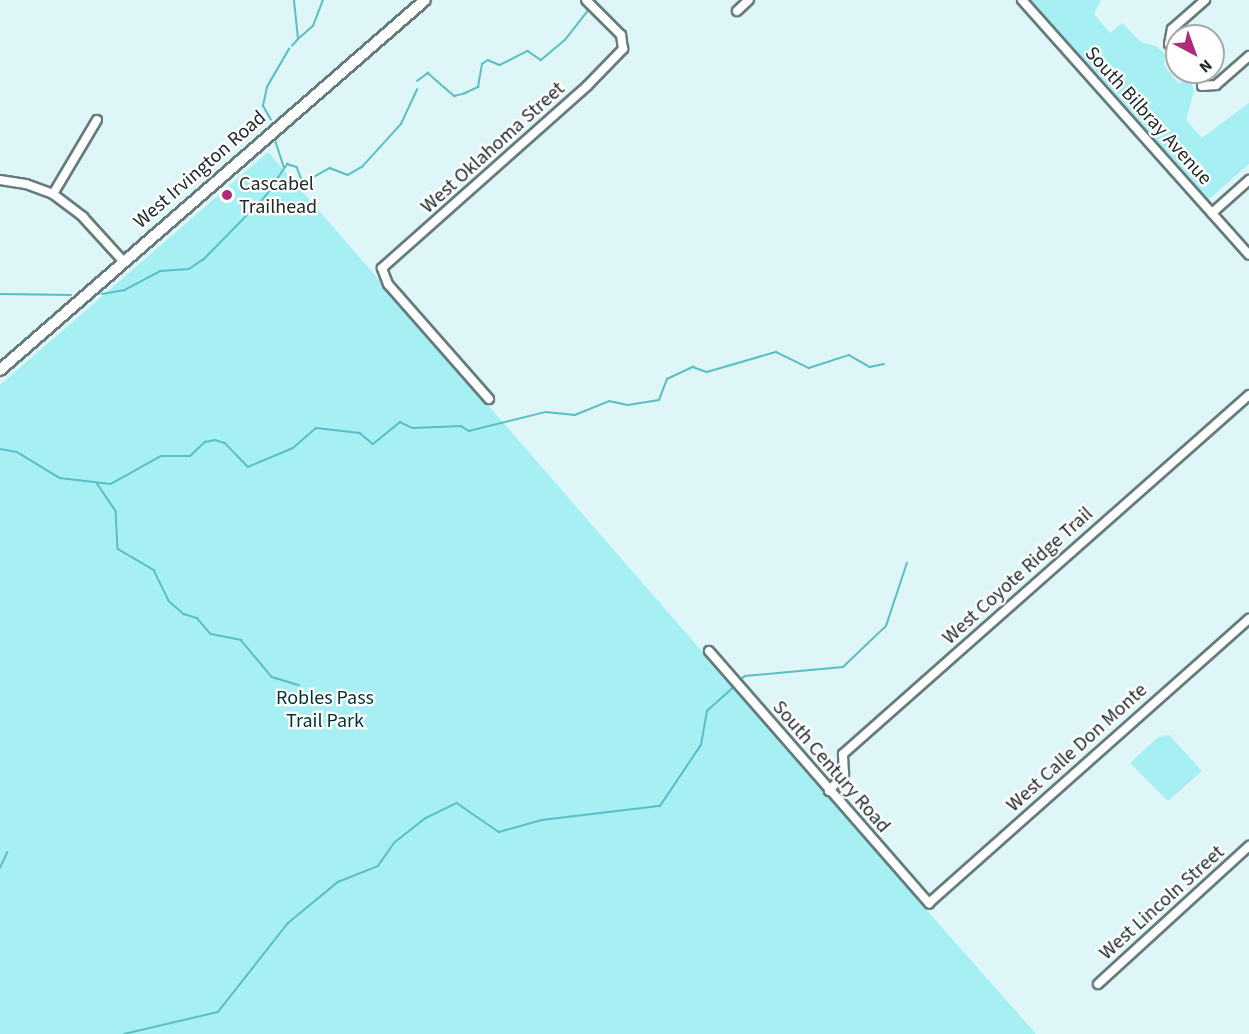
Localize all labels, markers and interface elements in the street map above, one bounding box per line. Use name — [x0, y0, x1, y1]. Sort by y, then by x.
north arrow — [1165, 24, 1225, 84]
street label: South Bilbray Avenue — [1079, 42, 1217, 190]
text: N — [1194, 54, 1217, 78]
street label: West Oklahoma Street — [416, 77, 570, 219]
street label: West Irvington Road — [129, 106, 271, 234]
place label: Cascabel Trailhead — [239, 172, 317, 219]
marker: Cascabel Trailhead — [220, 188, 234, 202]
street label: West Coyote Ridge Trail — [938, 502, 1098, 650]
street label: West Calle Don Monte — [1002, 679, 1152, 817]
park label: Robles Pass Trail Park — [276, 686, 374, 733]
street label: South Century Road — [767, 696, 895, 838]
street label: West Lincoln Street — [1095, 841, 1229, 965]

